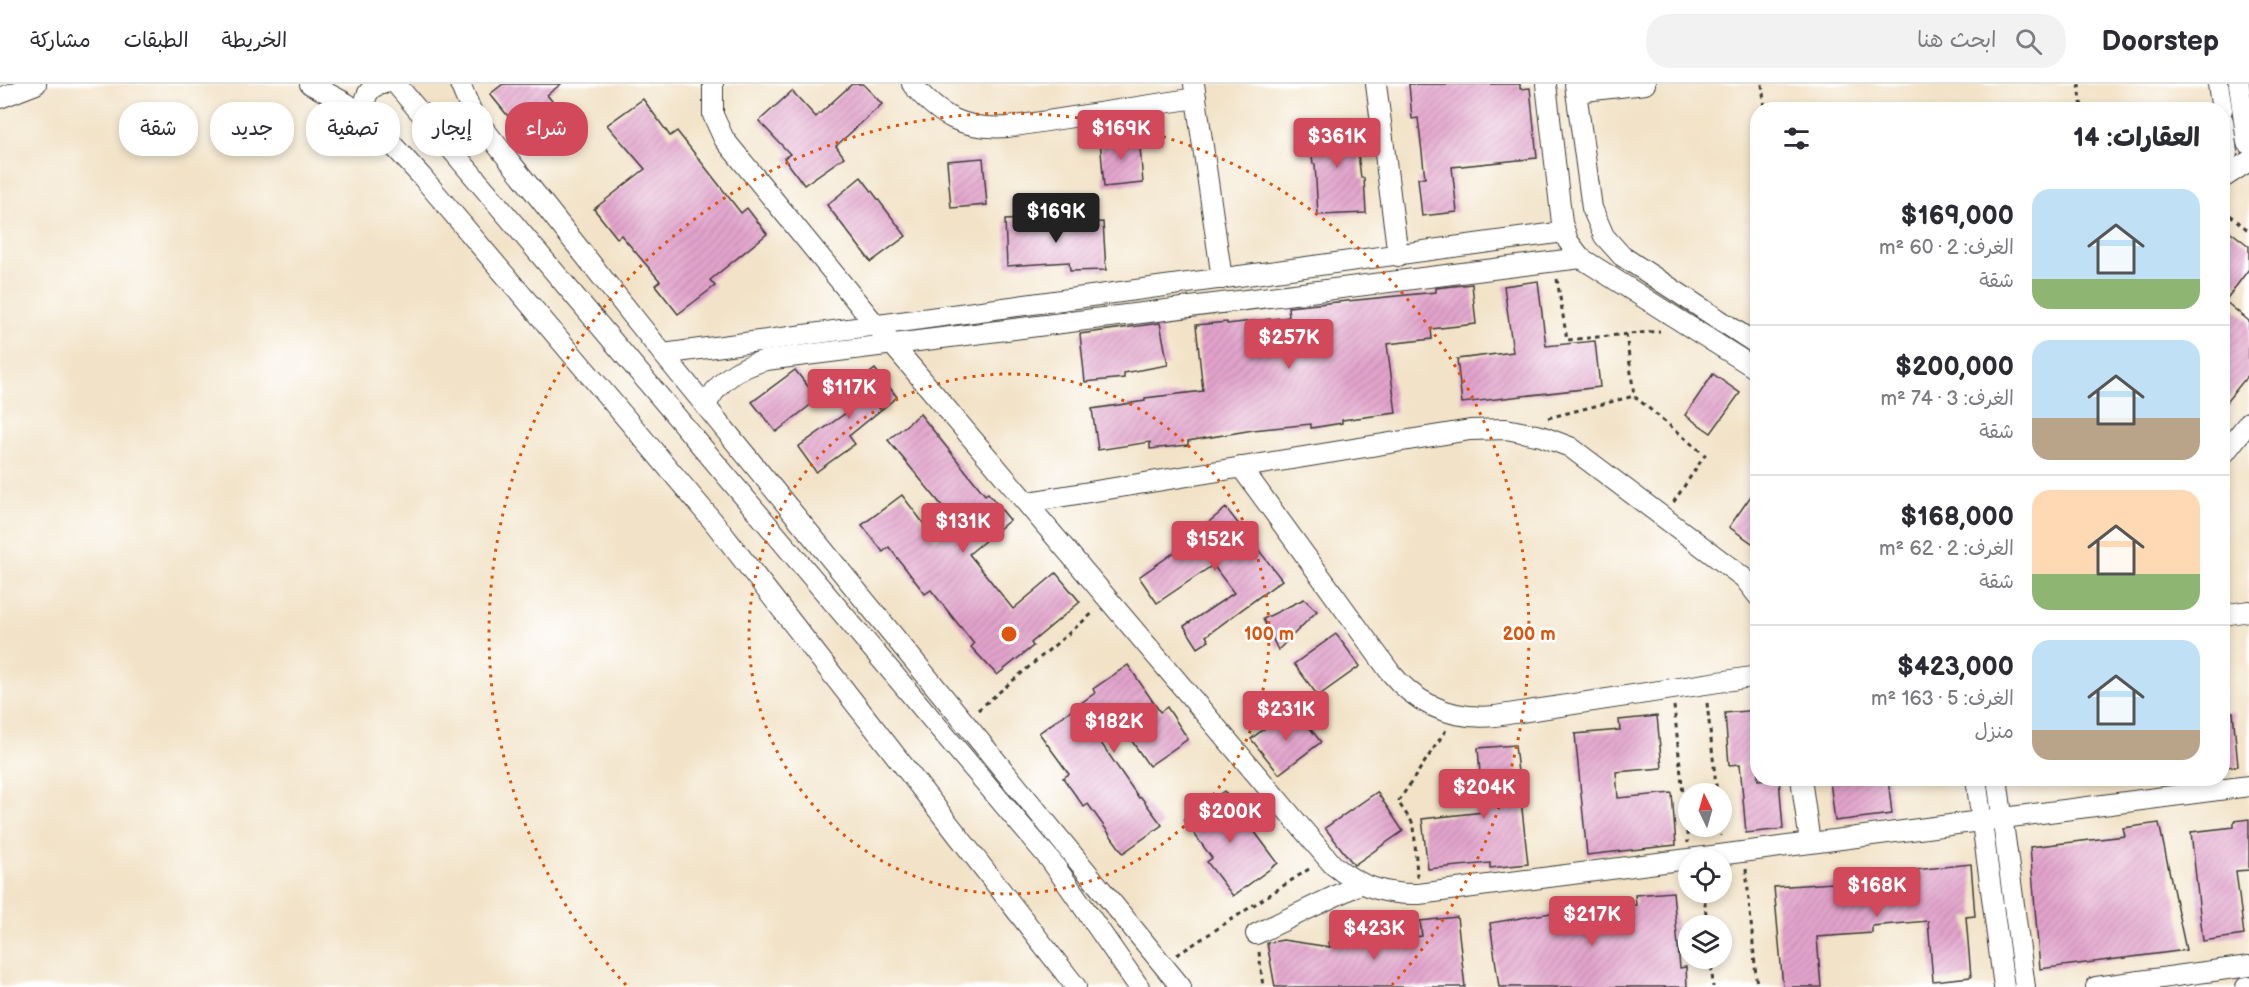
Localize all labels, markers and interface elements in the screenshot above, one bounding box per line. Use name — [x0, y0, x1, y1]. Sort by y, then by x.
search box — [1646, 14, 2066, 68]
icon: search — [2012, 25, 2045, 58]
text: Doorstep — [2102, 25, 2219, 58]
text: ابحث هنا — [1917, 27, 1997, 54]
text: مشاركة — [30, 28, 91, 53]
text: الطبقات — [124, 28, 189, 53]
text: الخريطة — [222, 28, 287, 53]
chip: شقة — [119, 102, 198, 156]
chip: جديد — [210, 102, 294, 156]
chip: تصفية — [306, 102, 400, 156]
chip: إيجار — [412, 102, 493, 156]
chip: شراء — [505, 102, 588, 156]
pin: $169K — [1079, 110, 1163, 161]
text: $169K — [1091, 117, 1151, 141]
pin: $361K — [1295, 118, 1379, 169]
icon: filters — [1780, 122, 1813, 155]
text: العقارات: 14 — [2073, 123, 2200, 154]
text: $361K — [1308, 125, 1367, 149]
pin: $169K — [1014, 193, 1098, 244]
text: $169K — [1026, 200, 1086, 224]
text: $169,000 — [1901, 201, 2014, 232]
icon: home — [2080, 213, 2152, 285]
text: الغرف: 2 · 60 m² — [1879, 236, 2014, 260]
text: شقة — [1979, 269, 2014, 293]
pin: $257K — [1247, 319, 1331, 370]
text: $257K — [1258, 326, 1320, 350]
text: $200,000 — [1895, 352, 2014, 383]
icon: home — [2080, 364, 2152, 436]
pin: $117K — [807, 369, 891, 420]
text: $117K — [822, 376, 876, 400]
text: الغرف: 3 · 74 m² — [1880, 387, 2014, 411]
text: شقة — [1979, 420, 2014, 444]
text: $168,000 — [1900, 502, 2014, 533]
pin: $131K — [921, 503, 1005, 554]
text: $131K — [935, 510, 991, 534]
icon: home — [2080, 514, 2152, 586]
pin: $152K — [1173, 521, 1257, 572]
text: $152K — [1186, 528, 1244, 552]
text: الغرف: 2 · 62 m² — [1879, 537, 2014, 561]
text: شقة — [1979, 570, 2014, 594]
centre of rings — [999, 624, 1019, 644]
text: 100 m — [1244, 624, 1294, 645]
text: 200 m — [1502, 624, 1556, 645]
text: $423,000 — [1897, 652, 2014, 683]
icon: home — [2080, 664, 2152, 736]
text: الغرف: 5 · 163 m² — [1871, 687, 2014, 711]
pin: $231K — [1244, 691, 1328, 742]
text: $231K — [1257, 698, 1315, 722]
pin: $182K — [1072, 703, 1156, 754]
text: $182K — [1084, 710, 1144, 734]
text: منزل — [1975, 720, 2014, 744]
pin: $204K — [1442, 769, 1526, 820]
text: $204K — [1453, 776, 1515, 800]
north arrow — [1678, 783, 1732, 837]
map controls — [1678, 783, 1732, 969]
pin: $200K — [1188, 793, 1272, 844]
text: $200K — [1198, 800, 1262, 824]
button: locate — [1678, 849, 1732, 903]
pin: $168K — [1835, 867, 1919, 918]
text: $168K — [1847, 874, 1907, 898]
pin: $217K — [1550, 896, 1634, 947]
text: $217K — [1563, 903, 1621, 927]
pin: $423K — [1332, 910, 1416, 961]
button: layers — [1678, 915, 1732, 969]
text: $423K — [1343, 917, 1405, 941]

